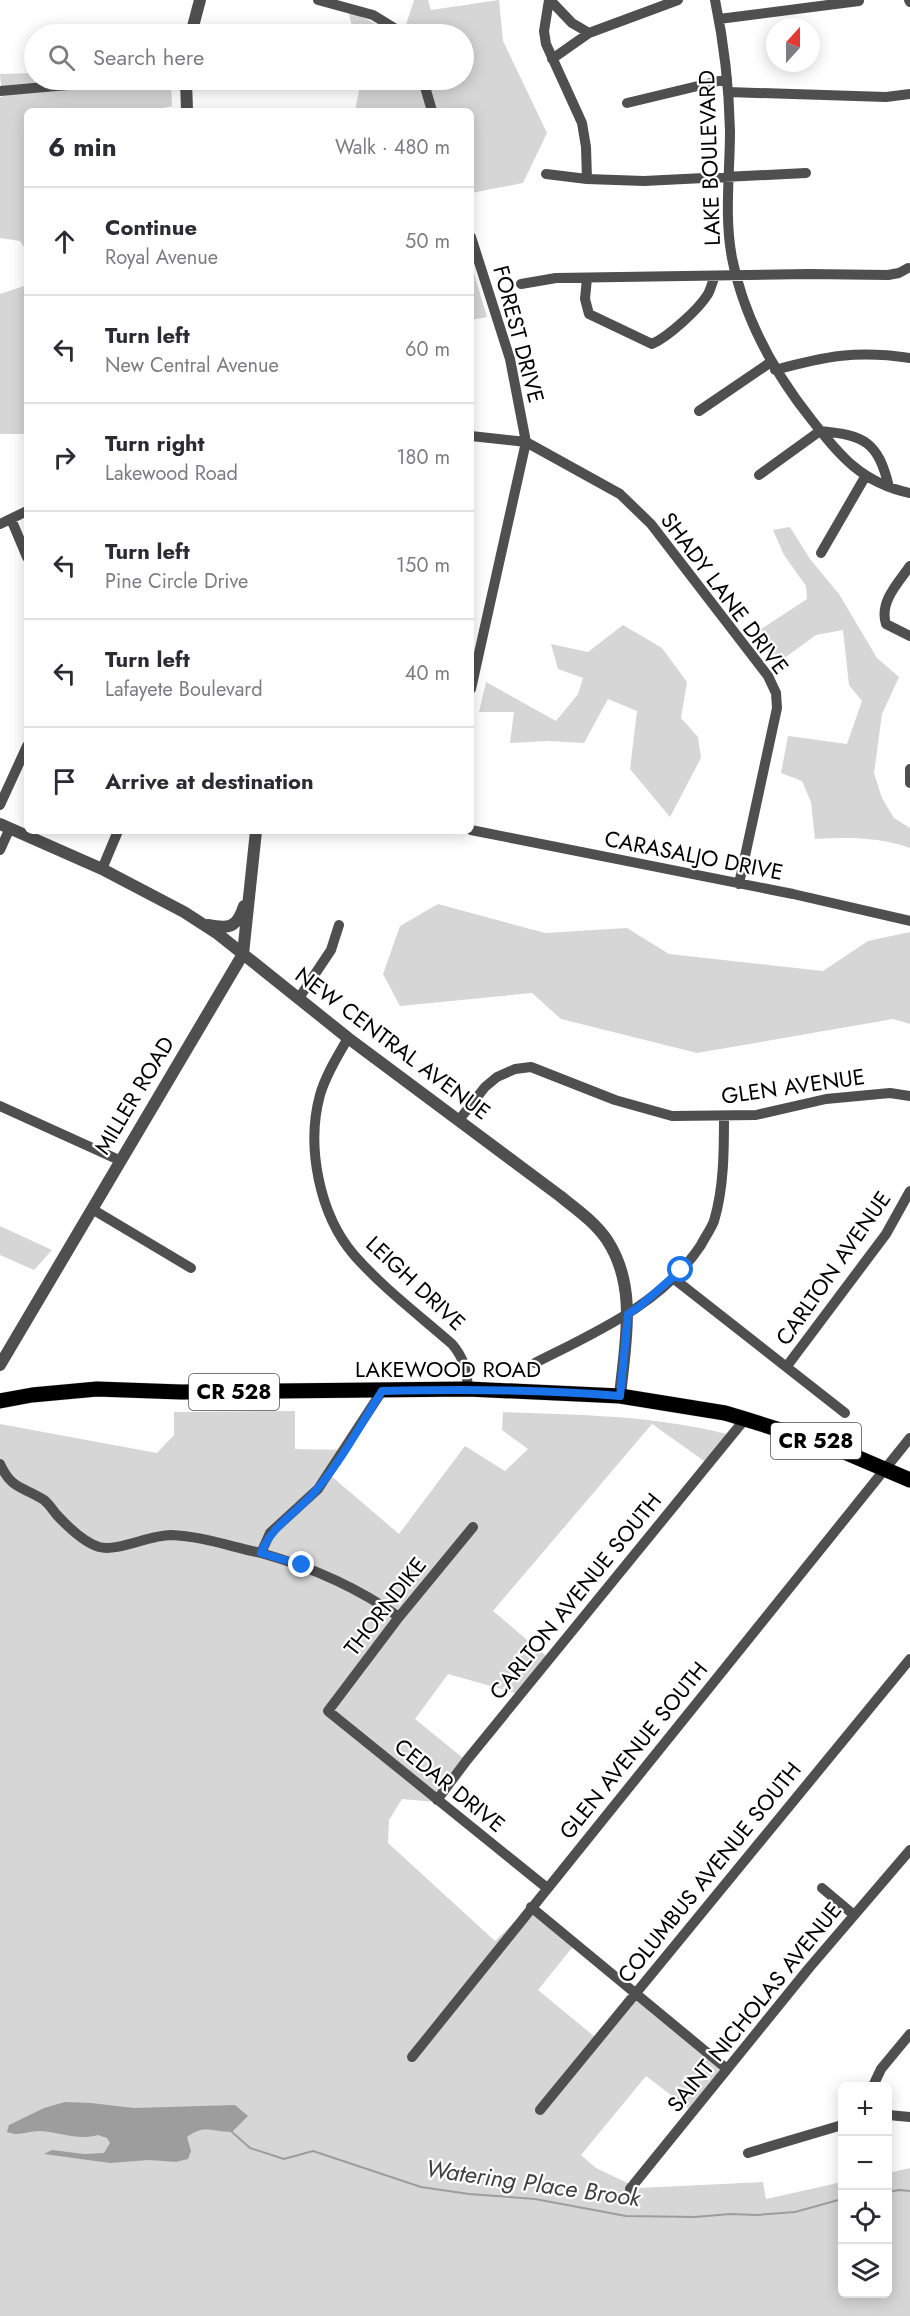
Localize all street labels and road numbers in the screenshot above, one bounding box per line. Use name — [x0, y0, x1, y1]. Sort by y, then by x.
street label: LAKE BOULEVARD — [690, 70, 728, 246]
street label: FOREST DRIVE — [485, 262, 553, 406]
street label: SHADY LANE DRIVE — [653, 505, 797, 681]
street label: CARASALJO DRIVE — [602, 822, 786, 888]
street label: NEW CENTRAL AVENUE — [289, 959, 497, 1127]
street label: MILLER ROAD — [86, 1030, 182, 1160]
street label: GLEN AVENUE — [719, 1060, 867, 1112]
street label: CARLTON AVENUE — [768, 1184, 898, 1352]
street label: LEIGH DRIVE — [359, 1228, 473, 1338]
street label: LAKEWOOD ROAD — [355, 1353, 541, 1385]
road number: CR 528 — [189, 1374, 279, 1410]
road number: CR 528 — [771, 1423, 861, 1459]
street label: CARLTON AVENUE SOUTH — [481, 1486, 669, 1706]
street label: THORNDIKE — [336, 1550, 434, 1662]
street label: GLEN AVENUE SOUTH — [551, 1654, 715, 1846]
street label: CEDAR DRIVE — [388, 1730, 512, 1840]
street label: COLUMBUS AVENUE SOUTH — [610, 1755, 808, 1989]
street label: SAINT NICHOLAS AVENUE — [659, 1895, 849, 2119]

